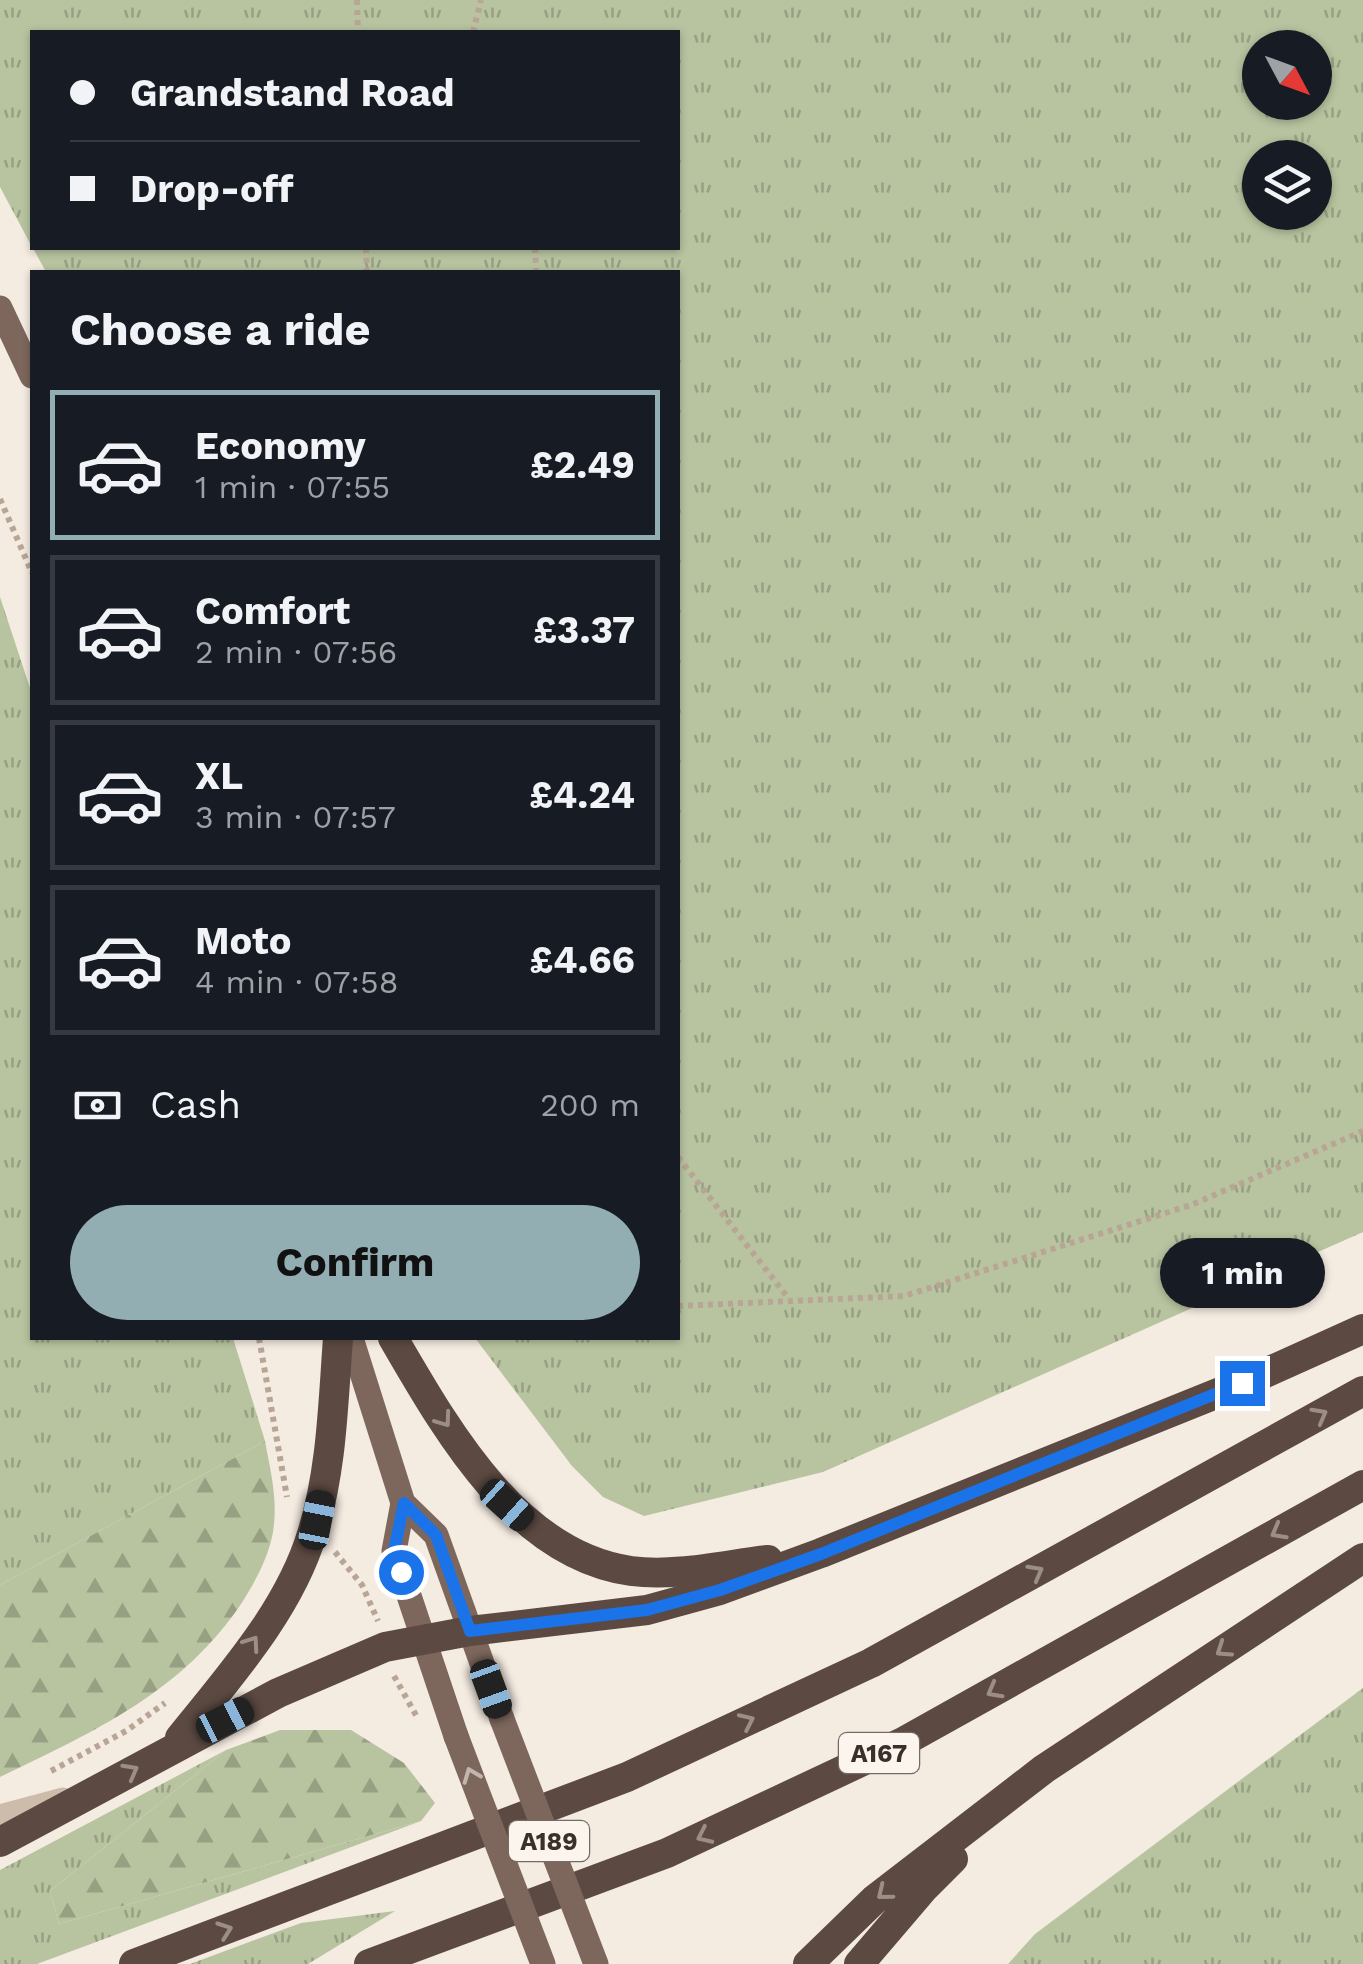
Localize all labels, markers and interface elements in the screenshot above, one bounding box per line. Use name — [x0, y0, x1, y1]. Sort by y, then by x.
north arrow — [1242, 30, 1332, 120]
map controls — [1242, 30, 1332, 230]
text: Grandstand Road — [130, 71, 455, 115]
button: layers — [1242, 140, 1332, 230]
text: Drop-off — [130, 167, 294, 211]
text: Choose a ride — [70, 303, 370, 356]
icon: car — [75, 420, 165, 510]
text: Economy — [195, 424, 366, 468]
text: £2.49 — [530, 443, 635, 487]
text: 1 min · 07:55 — [195, 468, 390, 506]
icon: car — [75, 585, 165, 675]
text: Comfort — [195, 589, 350, 633]
text: £3.37 — [533, 608, 635, 652]
text: 2 min · 07:56 — [195, 633, 397, 671]
icon: car — [75, 750, 165, 840]
text: XL — [195, 754, 243, 798]
text: £4.24 — [529, 773, 635, 817]
text: 3 min · 07:57 — [195, 798, 396, 836]
icon: car — [75, 915, 165, 1005]
text: Moto — [195, 919, 291, 963]
text: £4.66 — [529, 938, 635, 982]
text: 4 min · 07:58 — [195, 963, 398, 1001]
icon: cash — [70, 1078, 125, 1133]
text: Cash — [150, 1083, 241, 1127]
text: 200 m — [540, 1086, 640, 1124]
button: Confirm — [70, 1205, 640, 1320]
callout: 1 min — [1160, 1238, 1324, 1308]
text: 1 min — [1201, 1254, 1284, 1292]
route end — [1220, 1361, 1265, 1406]
one-way arrow — [1309, 1407, 1327, 1427]
one-way arrow — [432, 1409, 451, 1428]
car — [475, 1474, 539, 1536]
car — [297, 1488, 337, 1552]
one-way arrow — [1271, 1520, 1289, 1540]
route start — [379, 1550, 424, 1595]
one-way arrow — [1025, 1565, 1043, 1585]
one-way arrow — [240, 1635, 258, 1654]
one-way arrow — [1216, 1638, 1234, 1657]
car — [467, 1656, 515, 1722]
one-way arrow — [987, 1678, 1005, 1698]
car — [191, 1693, 259, 1747]
one-way arrow — [737, 1714, 755, 1734]
road number: A167 — [839, 1733, 919, 1773]
one-way arrow — [120, 1763, 138, 1783]
one-way arrow — [462, 1767, 482, 1784]
road number: A189 — [509, 1821, 589, 1861]
one-way arrow — [696, 1823, 714, 1843]
one-way arrow — [877, 1881, 895, 1899]
one-way arrow — [216, 1921, 233, 1942]

